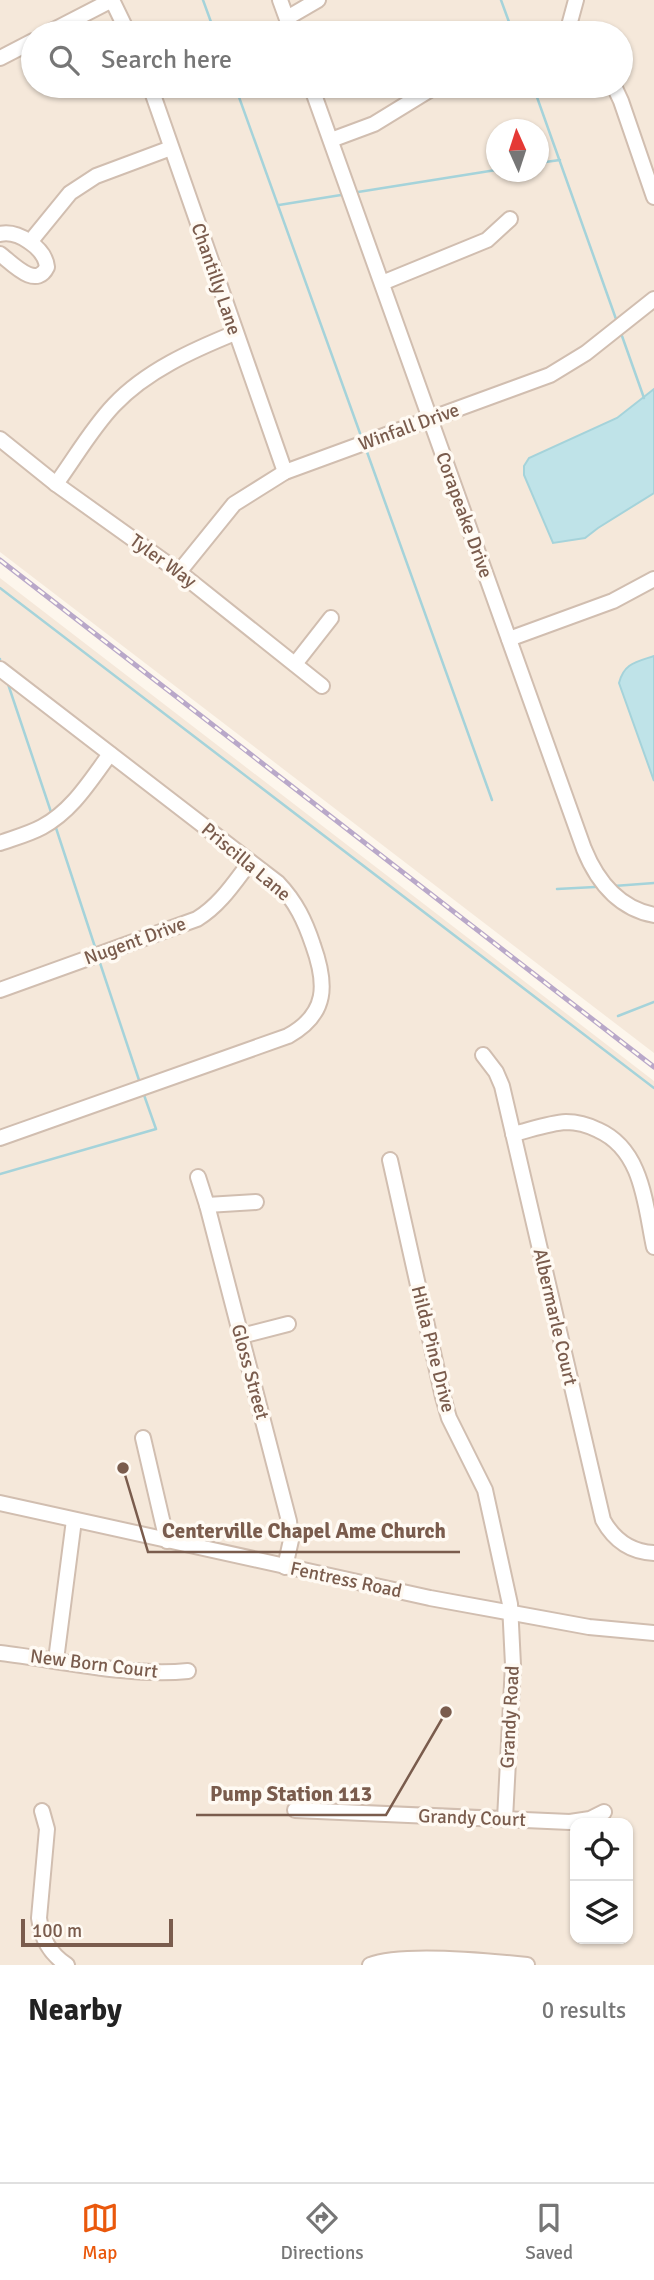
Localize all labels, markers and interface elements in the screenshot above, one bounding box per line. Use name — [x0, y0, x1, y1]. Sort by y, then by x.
search box — [21, 21, 633, 98]
icon: search — [45, 41, 83, 79]
text: Search here — [101, 44, 232, 76]
north arrow — [486, 119, 549, 182]
street label: Chantilly Lane — [186, 220, 246, 338]
street label: Winfall Drive — [355, 398, 463, 456]
street label: Corapeake Drive — [430, 449, 498, 581]
street label: Tyler Way — [125, 529, 201, 593]
street label: Priscilla Lane — [196, 818, 296, 906]
street label: Nugent Drive — [81, 912, 189, 970]
street label: Albermarle Court — [528, 1246, 583, 1388]
street label: Hilda Pine Drive — [406, 1283, 460, 1415]
street label: Gloss Street — [226, 1322, 274, 1423]
callout: Centerville Chapel Ame Church — [148, 1510, 460, 1552]
text: Centerville Chapel Ame Church — [162, 1518, 446, 1544]
street label: Fentress Road — [288, 1556, 404, 1604]
street label: New Born Court — [29, 1644, 160, 1684]
street label: Grandy Road — [495, 1665, 525, 1769]
callout: Pump Station 113 — [196, 1773, 386, 1815]
text: Pump Station 113 — [210, 1781, 372, 1807]
street label: Grandy Court — [418, 1804, 527, 1832]
map controls — [570, 1818, 633, 1944]
button: locate — [570, 1818, 633, 1881]
button: layers — [570, 1881, 633, 1944]
scale bar — [21, 1916, 173, 1948]
text: 100 m — [32, 1919, 82, 1943]
text: Nearby — [28, 1992, 122, 2029]
text: 0 results — [542, 1996, 626, 2025]
tab: Map — [81, 2199, 119, 2265]
tab: Directions — [281, 2199, 364, 2265]
tab: Saved — [525, 2199, 573, 2265]

